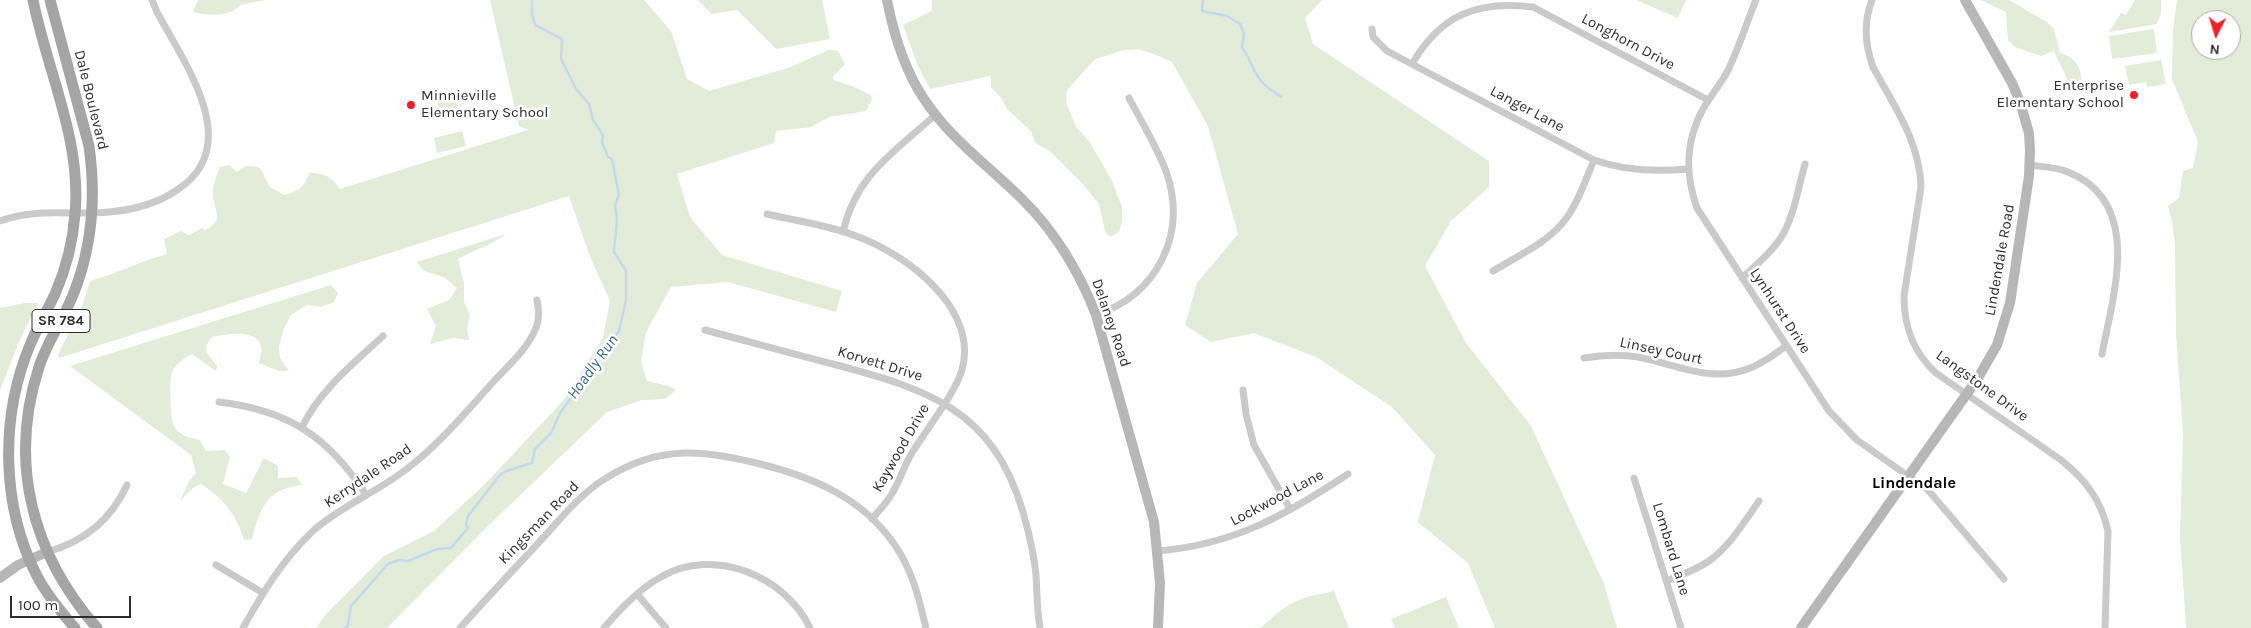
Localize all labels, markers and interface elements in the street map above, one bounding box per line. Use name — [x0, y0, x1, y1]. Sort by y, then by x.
street label: Longhorn Drive — [1578, 10, 1678, 74]
north arrow — [2191, 10, 2241, 60]
text: N — [2209, 41, 2220, 58]
street label: Dale Boulevard — [70, 48, 112, 152]
place label: Enterprise Elementary School — [1997, 77, 2124, 112]
street label: Langer Lane — [1487, 82, 1567, 136]
place label: Minnieville Elementary School — [421, 87, 548, 122]
marker: Enterprise Elementary School — [2128, 89, 2140, 101]
marker: Minnieville Elementary School — [405, 99, 417, 111]
street label: Lindendale Road — [1981, 203, 2019, 317]
street label: Lynhurst Drive — [1746, 265, 1814, 357]
street label: Delaney Road — [1088, 277, 1134, 369]
road number: SR 784 — [32, 310, 90, 332]
water label: Hoadly Run — [563, 331, 623, 403]
street label: Linsey Court — [1618, 333, 1704, 369]
street label: Korvett Drive — [835, 343, 925, 385]
street label: Langstone Drive — [1932, 346, 2032, 426]
street label: Kaywood Drive — [868, 401, 934, 495]
street label: Kerrydale Road — [321, 440, 415, 512]
street label: Lockwood Lane — [1227, 466, 1327, 530]
district label: Lindendale — [1872, 473, 1956, 493]
street label: Kingsman Road — [495, 478, 583, 568]
street label: Lombard Lane — [1648, 500, 1694, 598]
scale bar — [12, 586, 134, 618]
text: 100 m — [18, 596, 58, 614]

